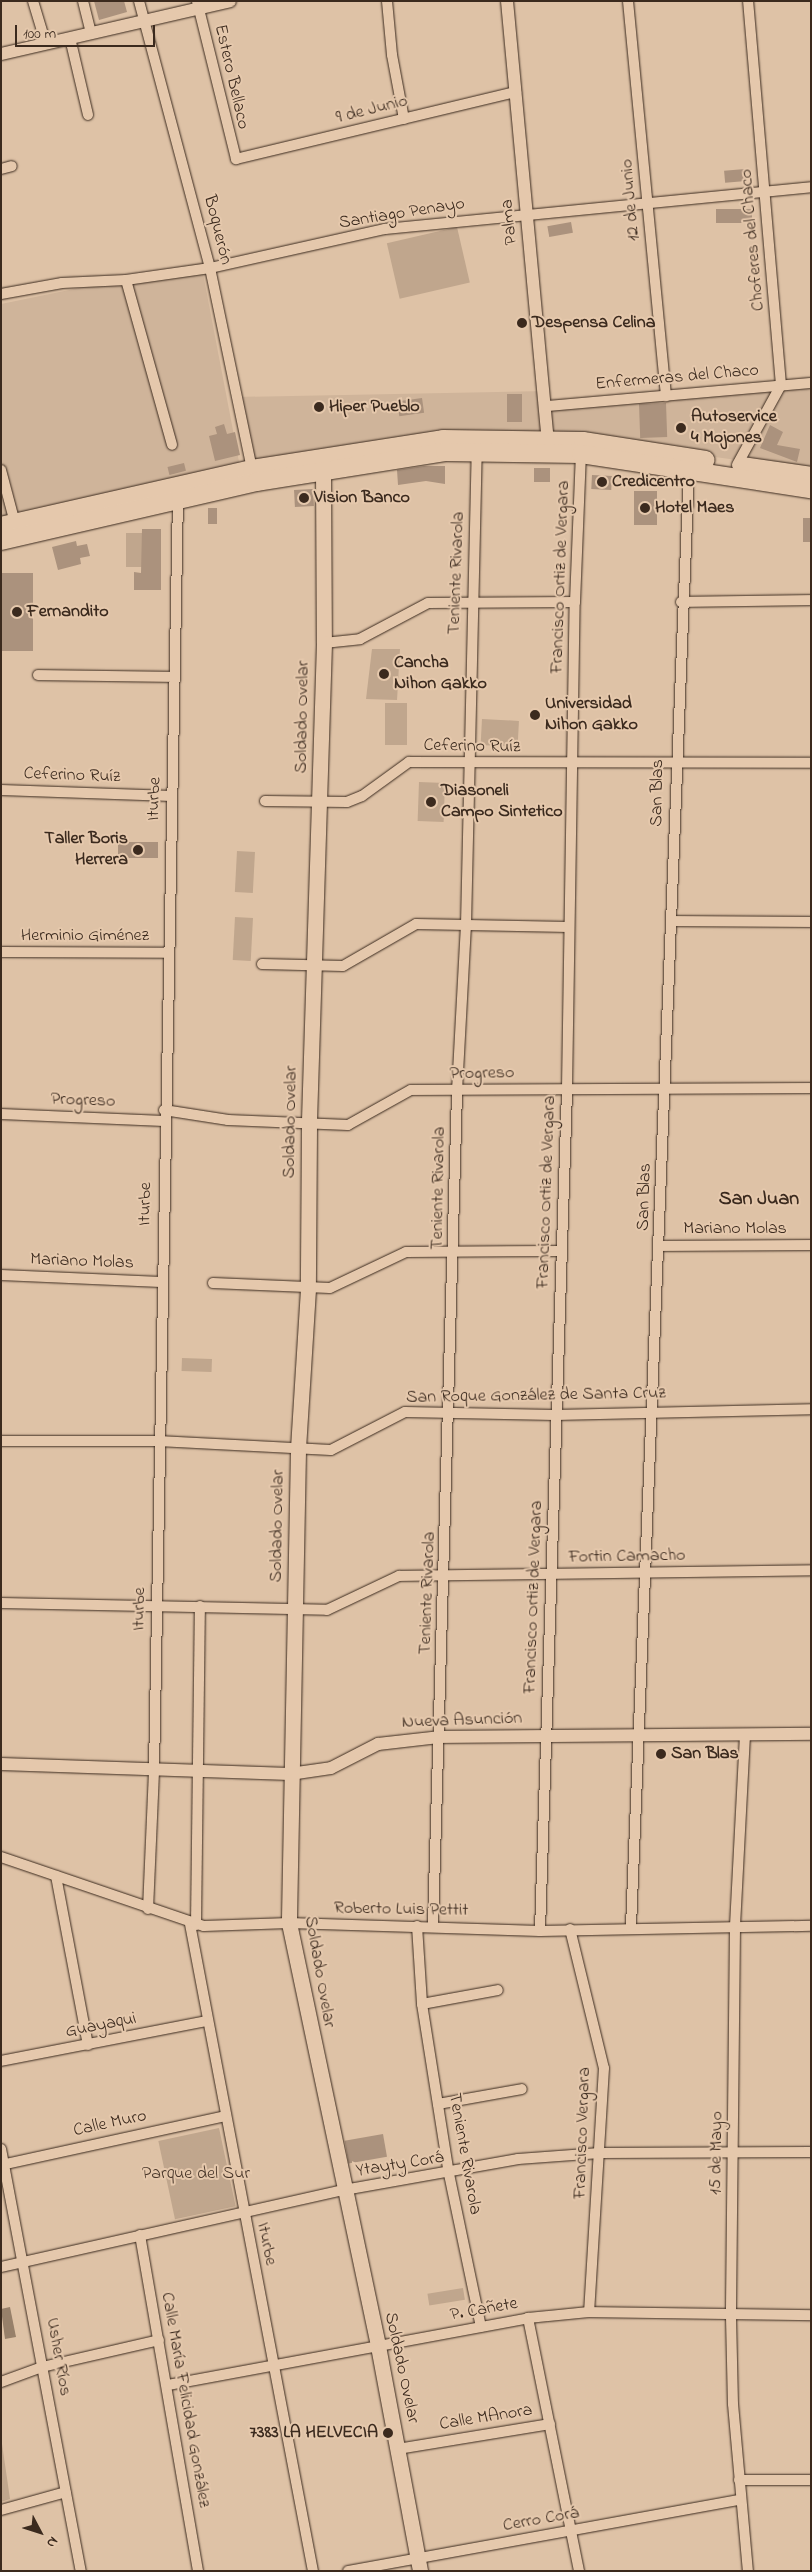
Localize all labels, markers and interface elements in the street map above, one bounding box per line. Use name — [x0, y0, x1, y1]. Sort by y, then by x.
scale bar — [18, 15, 158, 47]
street label: Estero Bellaco — [208, 22, 254, 132]
text: 100 m — [23, 23, 56, 45]
street label: 9 de Junio — [334, 91, 410, 129]
street label: 12 de Junio — [617, 158, 645, 242]
street label: Choferes del Chaco — [736, 168, 770, 312]
street label: Boquerón — [198, 193, 236, 267]
street label: Santiago Penayo — [338, 193, 466, 235]
street label: Palma — [497, 198, 523, 246]
place label: Despensa Celina — [532, 312, 655, 334]
marker: Despensa Celina — [516, 317, 528, 329]
street label: Enfermeras del Chaco — [594, 360, 760, 396]
place label: Hiper Pueblo — [329, 396, 420, 418]
marker: Hiper Pueblo — [313, 401, 325, 413]
place label: Autoservice 4 Mojones — [691, 407, 777, 449]
marker: Autoservice 4 Mojones — [675, 422, 687, 434]
place label: Credicentro — [612, 471, 695, 493]
marker: Credicentro — [596, 476, 608, 488]
street label: Francisco Ortiz de Vergara — [547, 480, 575, 674]
place label: Vision Banco — [314, 487, 410, 509]
marker: Vision Banco — [298, 492, 310, 504]
place label: Hotel Maes — [655, 497, 734, 519]
marker: Hotel Maes — [639, 502, 651, 514]
street label: Teniente Rivarola — [444, 511, 470, 635]
place label: Fernandito — [27, 601, 109, 623]
marker: Fernandito — [11, 606, 23, 618]
place label: Cancha Nihon Gakko — [394, 653, 487, 696]
street label: Soldado Ovelar — [291, 660, 315, 774]
marker: Cancha Nihon Gakko — [378, 668, 390, 680]
place label: Universidad Nihon Gakko — [545, 694, 638, 736]
marker: Universidad Nihon Gakko — [529, 709, 541, 721]
street label: Ceferino Ruíz — [423, 735, 521, 759]
street label: San Blas — [647, 759, 669, 827]
street label: Ceferino Ruíz — [23, 764, 121, 788]
street label: Iturbe — [143, 777, 167, 821]
place label: Diasoneli Campo Sintetico — [441, 781, 563, 824]
marker: Diasoneli Campo Sintetico — [425, 796, 437, 808]
place label: Taller Boris Herrera — [44, 829, 128, 872]
marker: Taller Boris Herrera — [132, 844, 144, 856]
street label: Herminio Giménez — [21, 925, 149, 947]
street label: Progreso — [450, 1063, 514, 1085]
street label: Soldado Ovelar — [279, 1065, 303, 1179]
street label: Progreso — [50, 1089, 116, 1113]
street label: Francisco Ortiz de Vergara — [533, 1095, 561, 1289]
street label: Teniente Rivarola — [427, 1126, 451, 1250]
street label: San Blas — [633, 1163, 657, 1231]
street label: Iturbe — [135, 1182, 157, 1226]
district label: San Juan — [719, 1187, 799, 1211]
street label: Mariano Molas — [683, 1218, 787, 1240]
street label: Mariano Molas — [30, 1249, 134, 1275]
street label: San Roque González de Santa Cruz — [406, 1383, 666, 1409]
street label: Soldado Ovelar — [266, 1469, 290, 1583]
street label: Francisco Ortiz de Vergara — [520, 1500, 548, 1694]
street label: Teniente Rivarola — [415, 1531, 441, 1655]
street label: Fortin Camacho — [568, 1545, 686, 1569]
street label: Iturbe — [129, 1587, 151, 1631]
street label: Nueva Asunción — [401, 1708, 523, 1734]
place label: San Blas — [671, 1743, 739, 1765]
marker: San Blas — [655, 1748, 667, 1760]
street label: Roberto Luis Pettit — [334, 1898, 468, 1922]
street label: Soldado Ovelar — [299, 1915, 339, 2029]
street label: Guayaqui — [64, 2009, 138, 2043]
street label: Francisco Vergara — [570, 2067, 596, 2199]
street label: Teniente Rivarola — [443, 2092, 485, 2216]
street label: Calle Muro — [71, 2106, 149, 2142]
street label: 15 de Mayo — [705, 2111, 729, 2195]
street label: Ytayty Corá — [355, 2147, 445, 2183]
park label: Parque del Sur — [142, 2163, 250, 2185]
street label: Iturbe — [251, 2220, 281, 2268]
street label: Calle María Felicidad González — [155, 2291, 215, 2509]
street label: P. Cañete — [449, 2293, 519, 2327]
street label: Soldado Ovelar — [379, 2311, 423, 2425]
street label: Usher Ríos — [41, 2316, 75, 2398]
street label: Calle MAnora — [438, 2400, 534, 2436]
place label: 7383 LA HELVECIA — [250, 2422, 378, 2444]
marker: 7383 LA HELVECIA — [382, 2427, 394, 2439]
street label: Cerro Corá — [501, 2503, 581, 2537]
north arrow — [15, 2507, 65, 2557]
text: N — [41, 2532, 63, 2552]

